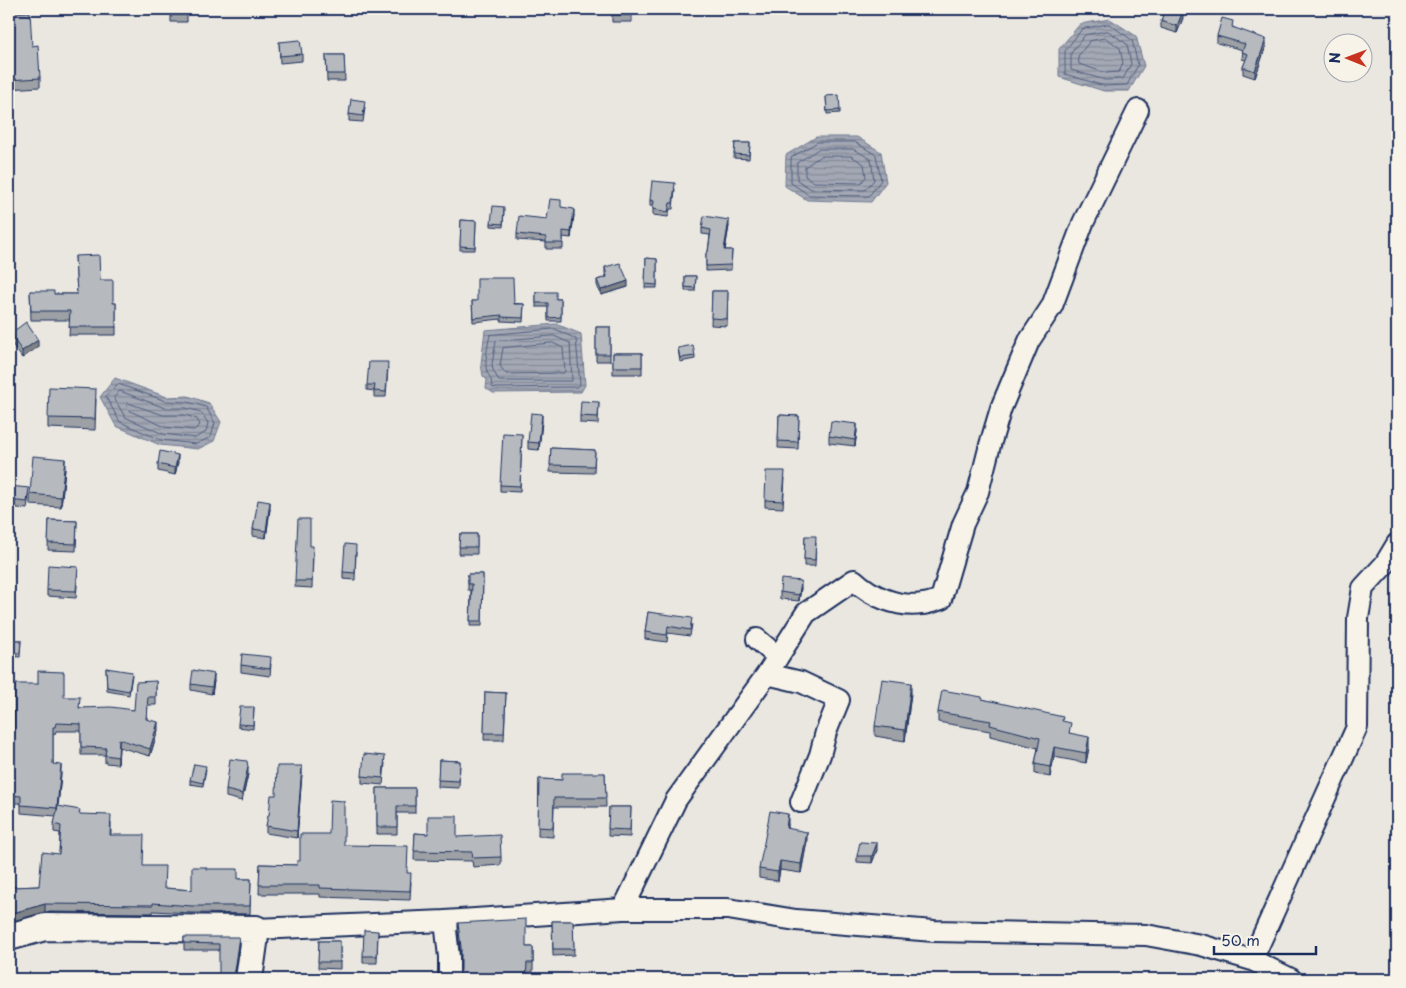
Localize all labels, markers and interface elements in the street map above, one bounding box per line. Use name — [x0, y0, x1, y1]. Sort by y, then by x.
north arrow — [1324, 32, 1374, 82]
text: N — [1324, 52, 1345, 63]
scale bar — [1214, 923, 1316, 955]
text: 50 m — [1221, 928, 1260, 951]

